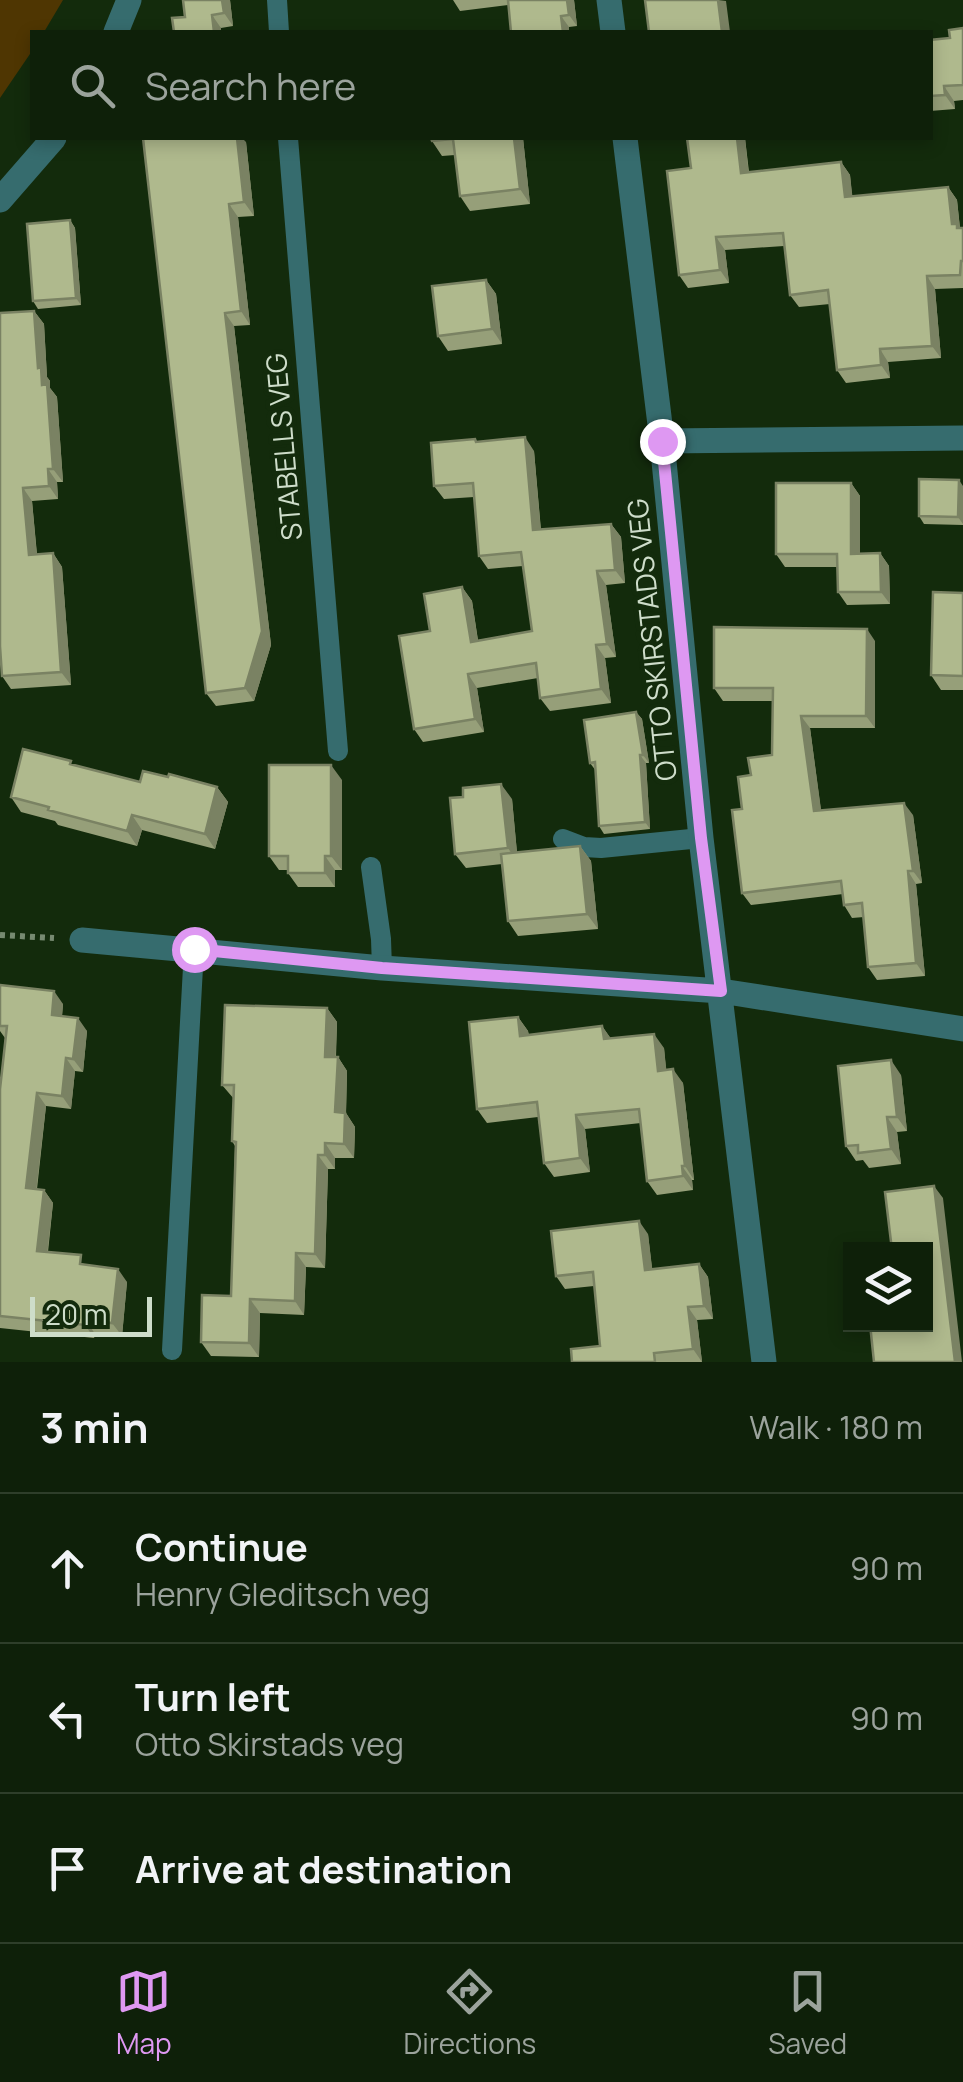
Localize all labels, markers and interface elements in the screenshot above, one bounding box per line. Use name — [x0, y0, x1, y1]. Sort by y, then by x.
search box — [30, 30, 933, 140]
icon: search — [65, 58, 120, 113]
text: Search here — [145, 59, 356, 111]
street label: STABELLS VEG — [256, 352, 310, 542]
route end — [640, 419, 686, 465]
street label: OTTO SKIRSTADS VEG — [617, 497, 685, 783]
route start — [172, 927, 218, 973]
map controls — [843, 1242, 933, 1332]
button: layers — [843, 1242, 933, 1332]
scale bar — [30, 1292, 152, 1336]
text: 20 m — [45, 1295, 107, 1333]
text: 3 min — [40, 1398, 149, 1456]
text: Walk · 180 m — [749, 1405, 923, 1449]
text: Continue — [135, 1520, 308, 1572]
icon: ahead — [40, 1541, 95, 1596]
text: 90 m — [850, 1546, 923, 1590]
text: Henry Gleditsch veg — [135, 1572, 430, 1616]
text: Turn left — [135, 1670, 291, 1722]
icon: left — [40, 1691, 95, 1746]
text: 90 m — [850, 1696, 923, 1740]
text: Otto Skirstads veg — [135, 1722, 404, 1766]
icon: arrive — [40, 1841, 95, 1896]
text: Arrive at destination — [135, 1842, 512, 1894]
tab: Map — [116, 1964, 172, 2062]
tab: Directions — [404, 1964, 536, 2062]
tab: Saved — [768, 1964, 847, 2062]

